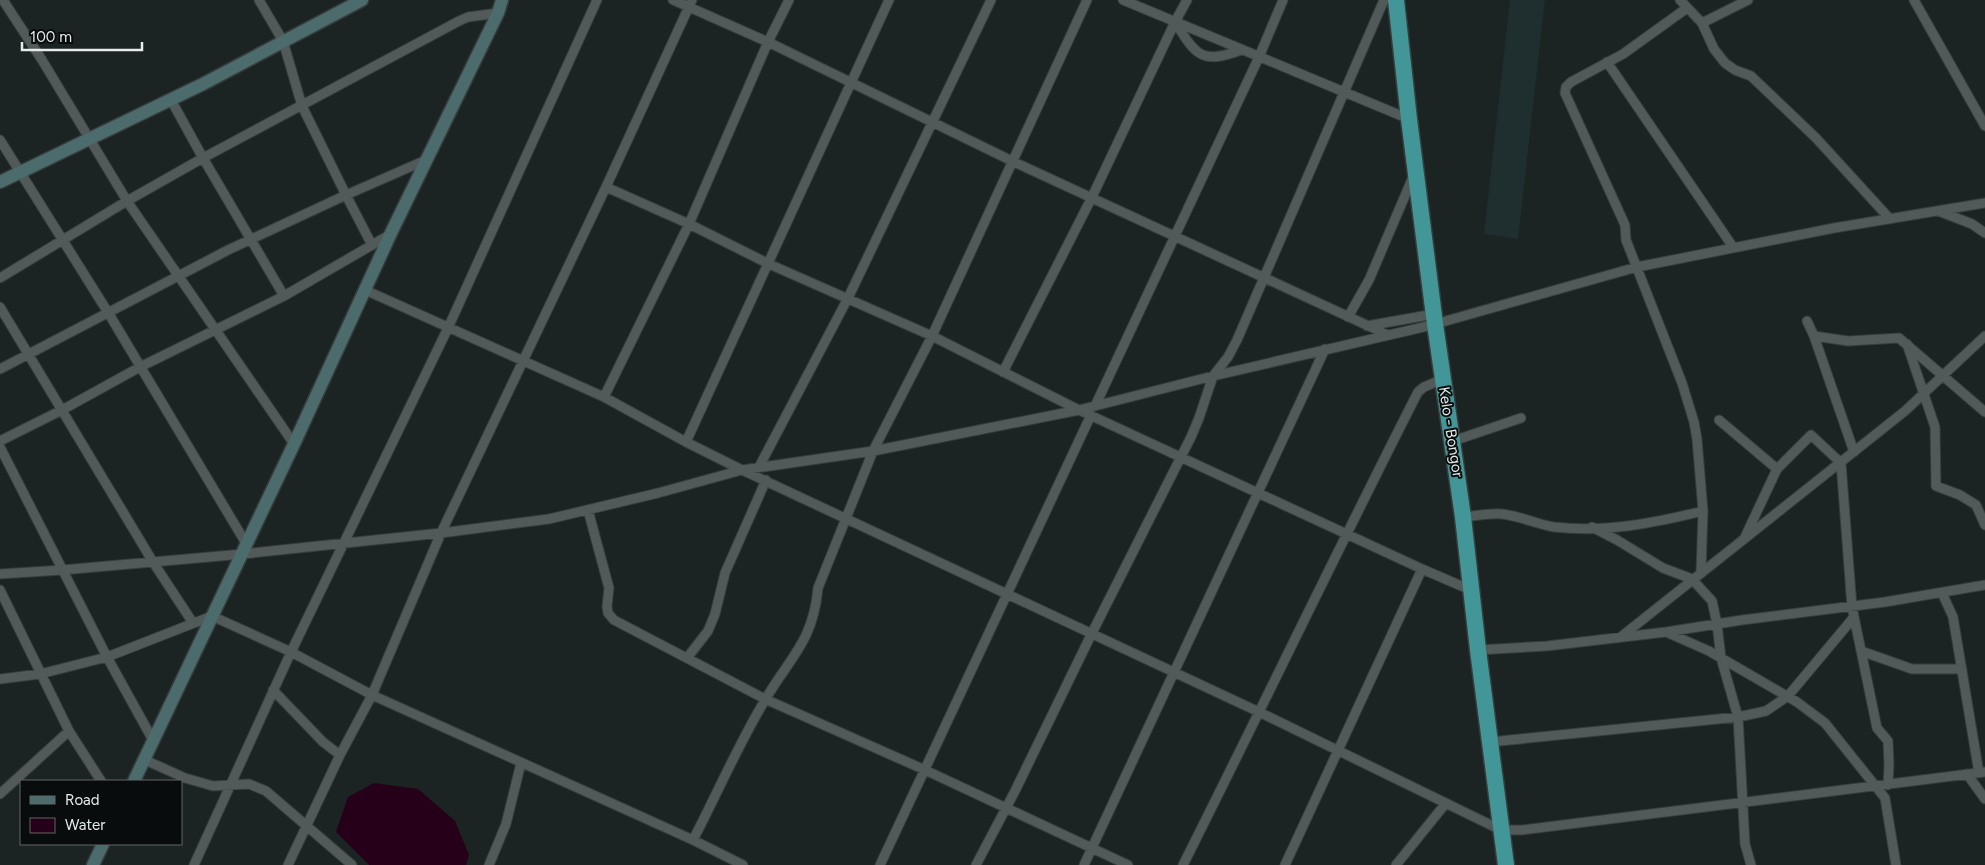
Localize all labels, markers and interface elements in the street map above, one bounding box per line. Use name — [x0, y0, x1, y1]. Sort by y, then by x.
scale bar — [22, 20, 142, 52]
text: 100 m — [30, 28, 72, 46]
street label: Kelo - Bongor — [1435, 385, 1467, 479]
legend — [20, 780, 182, 845]
text: Road — [65, 791, 100, 809]
text: Water — [65, 816, 105, 834]

